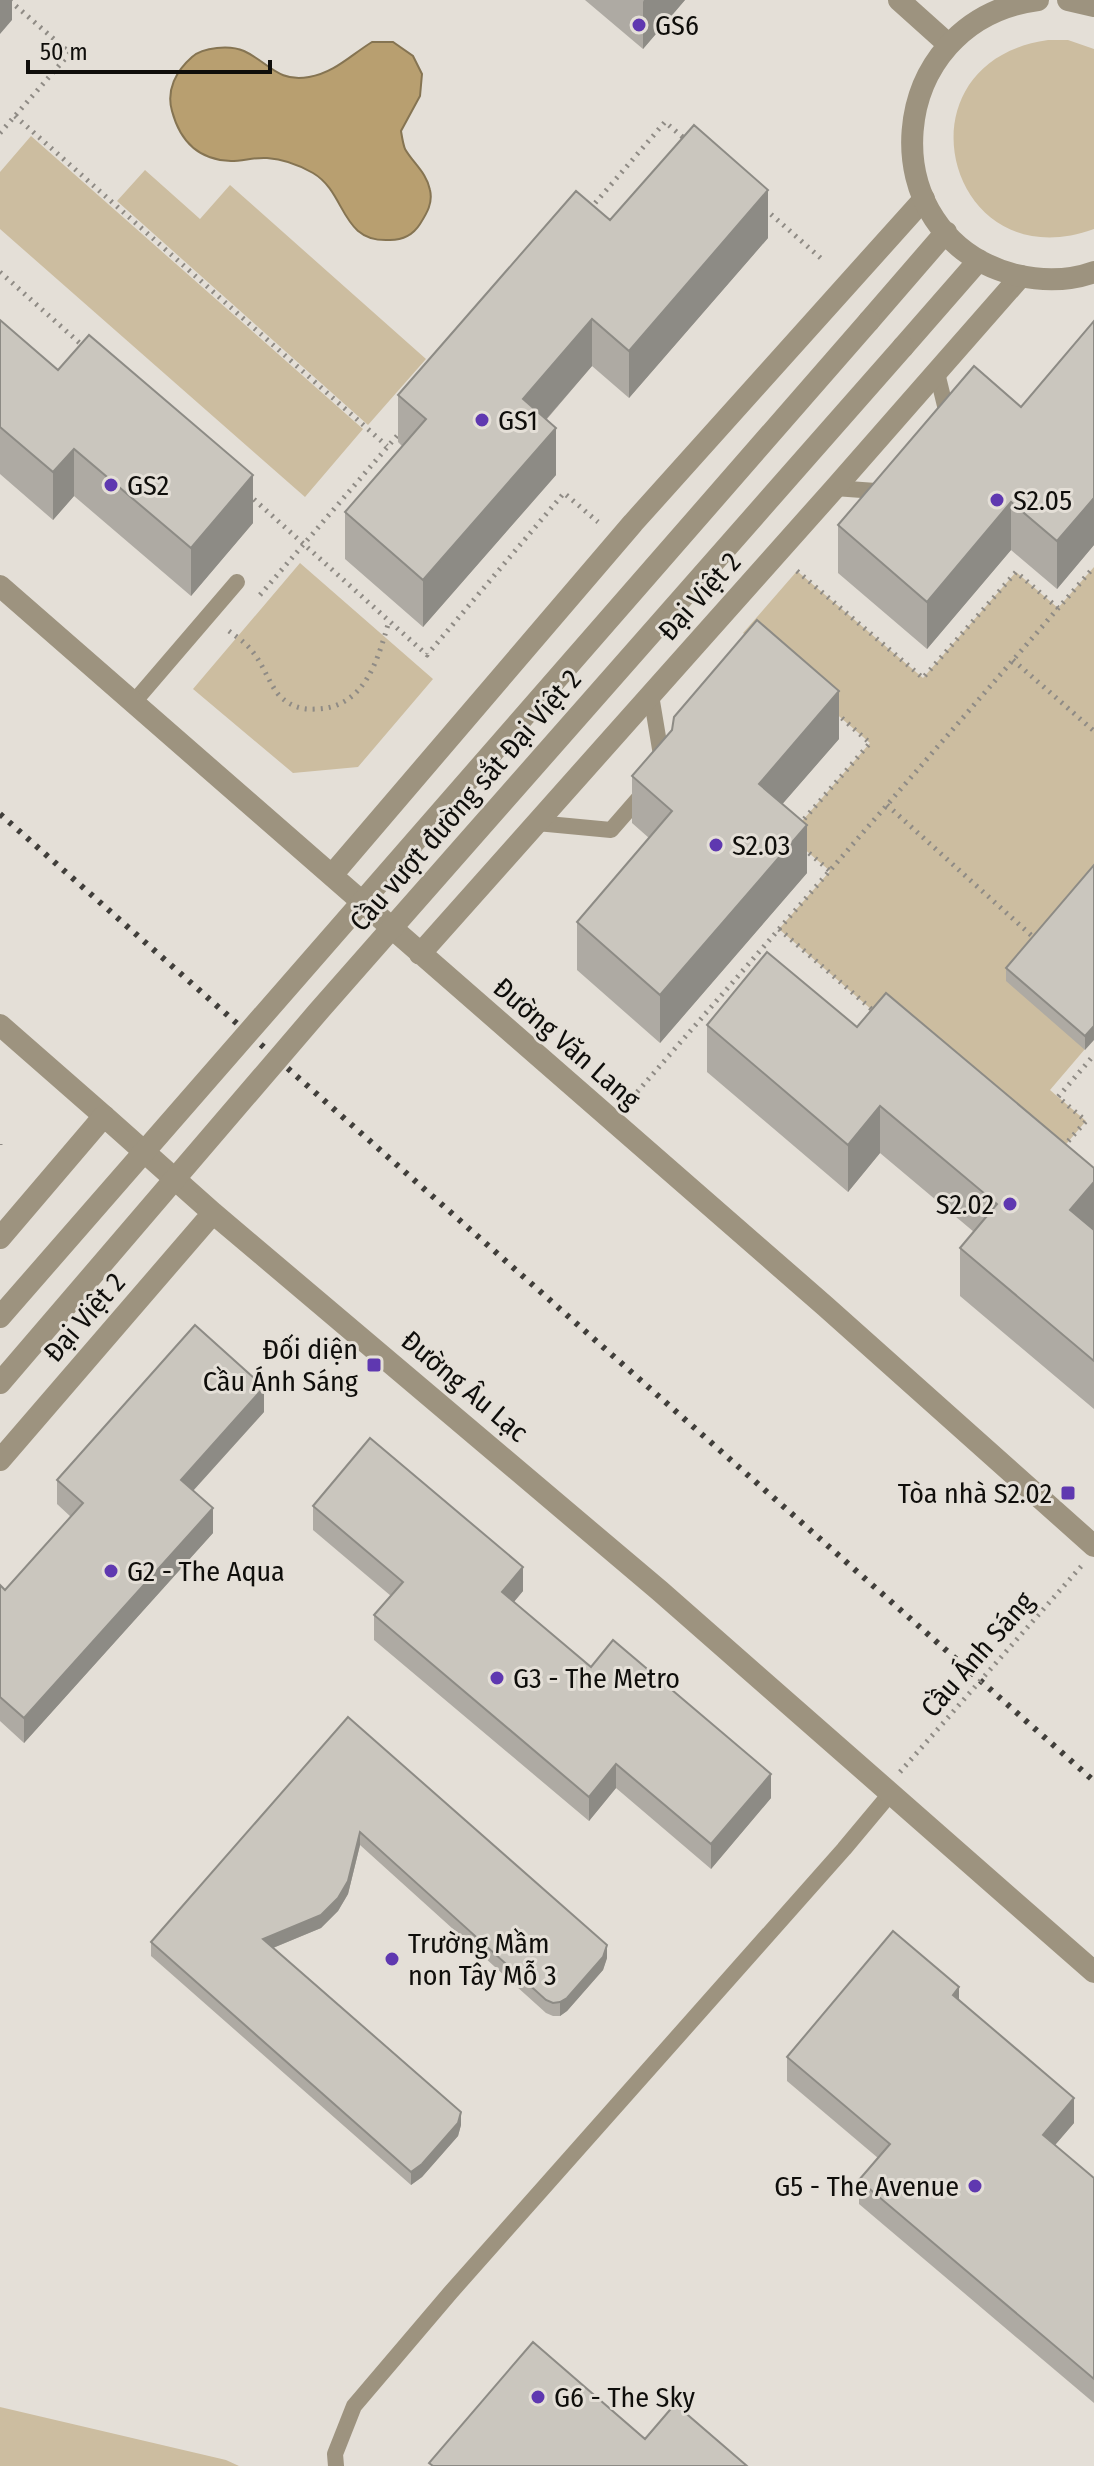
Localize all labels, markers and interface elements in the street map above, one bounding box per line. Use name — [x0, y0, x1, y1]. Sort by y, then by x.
place label: GS6 — [655, 9, 699, 42]
marker: GS6 — [630, 16, 648, 34]
scale bar — [28, 24, 270, 74]
text: 50 m — [40, 38, 88, 66]
place label: GS1 — [498, 404, 538, 437]
marker: GS1 — [473, 411, 491, 429]
place label: GS2 — [127, 469, 169, 502]
marker: GS2 — [102, 476, 120, 494]
place label: S2.05 — [1013, 484, 1072, 517]
marker: S2.05 — [988, 491, 1006, 509]
street label: Đại Việt 2 — [651, 546, 747, 647]
street label: Cầu vượt đường sắt Đại Việt 2 — [343, 663, 588, 938]
place label: S2.03 — [732, 829, 791, 862]
marker: S2.03 — [707, 836, 725, 854]
street label: Đường Văn Lang — [487, 971, 647, 1116]
place label: S2.02 — [936, 1188, 994, 1221]
marker: S2.02 — [1001, 1195, 1019, 1213]
street label: Đại Việt 2 — [37, 1266, 132, 1368]
street label: Đường Âu Lạc — [395, 1324, 535, 1449]
place label: Đối diện Cầu Ánh Sáng — [203, 1333, 359, 1398]
marker: Đối diện Cầu Ánh Sáng — [365, 1356, 383, 1374]
place label: Tòa nhà S2.02 — [898, 1477, 1052, 1510]
marker: Tòa nhà S2.02 — [1059, 1484, 1077, 1502]
place label: G2 - The Aqua — [127, 1555, 285, 1588]
marker: G2 - The Aqua — [102, 1562, 120, 1580]
street label: Cầu Ánh Sáng — [914, 1584, 1041, 1724]
place label: G3 - The Metro — [513, 1662, 680, 1695]
marker: G3 - The Metro — [488, 1669, 506, 1687]
place label: Trường Mầm non Tây Mỗ 3 — [408, 1927, 557, 1992]
marker: Trường Mầm non Tây Mỗ 3 — [383, 1950, 401, 1968]
place label: G5 - The Avenue — [774, 2170, 959, 2203]
marker: G5 - The Avenue — [966, 2177, 984, 2195]
place label: G6 - The Sky — [554, 2381, 695, 2414]
marker: G6 - The Sky — [529, 2388, 547, 2406]

